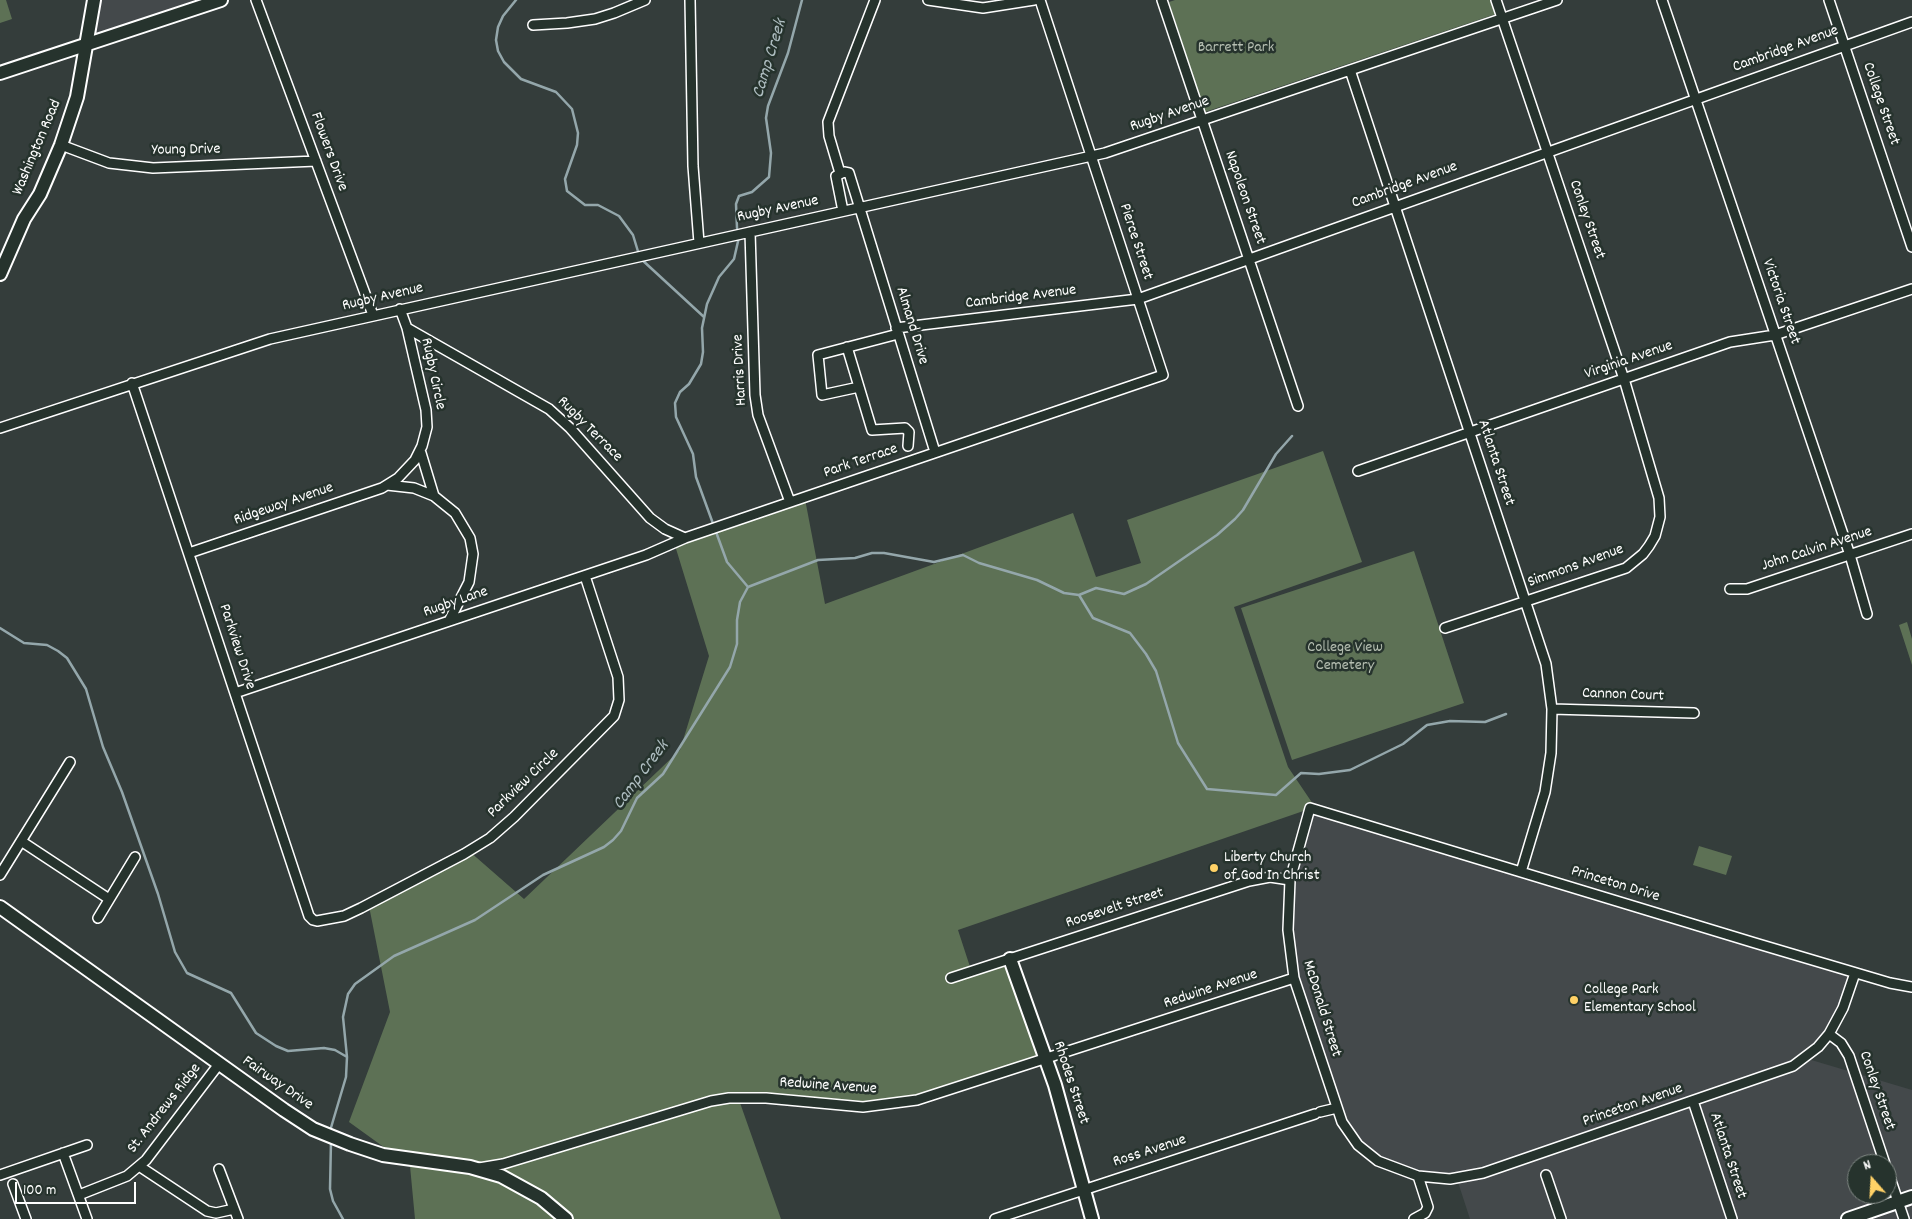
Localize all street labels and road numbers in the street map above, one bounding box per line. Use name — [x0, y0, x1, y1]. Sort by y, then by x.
street label: Cambridge Avenue — [1730, 22, 1842, 78]
street label: College Street — [1857, 60, 1903, 148]
street label: Rugby Avenue — [1128, 92, 1212, 138]
street label: Washington Road — [9, 97, 67, 199]
street label: Flowers Drive — [305, 110, 351, 194]
street label: Young Drive — [151, 141, 221, 161]
street label: Napoleon Street — [1219, 149, 1269, 247]
street label: Cambridge Avenue — [1349, 158, 1461, 214]
street label: Conley Street — [1564, 178, 1608, 262]
street label: Rugby Avenue — [736, 192, 820, 228]
street label: Pierce Street — [1114, 201, 1156, 283]
street label: Victoria Street — [1756, 257, 1804, 347]
street label: Rugby Avenue — [341, 279, 425, 317]
street label: Cambridge Avenue — [965, 282, 1077, 314]
street label: Almand Drive — [890, 285, 932, 367]
street label: Harris Drive — [730, 334, 752, 406]
street label: Rugby Circle — [415, 336, 449, 412]
street label: Virginia Avenue — [1582, 337, 1676, 385]
street label: Rugby Terrace — [552, 393, 626, 467]
street label: Atlanta Street — [1472, 418, 1518, 508]
street label: Park Terrace — [821, 440, 901, 484]
street label: Ridgeway Avenue — [232, 479, 336, 531]
street label: John Calvin Avenue — [1759, 523, 1875, 577]
street label: Simmons Avenue — [1525, 541, 1627, 593]
street label: Rugby Lane — [421, 583, 491, 623]
street label: Parkview Drive — [213, 602, 259, 692]
street label: Cannon Court — [1582, 685, 1664, 707]
street label: Parkview Circle — [484, 745, 564, 823]
street label: Princeton Drive — [1568, 862, 1662, 908]
street label: Roosevelt Street — [1064, 884, 1166, 934]
street label: McDonald Street — [1297, 958, 1345, 1060]
street label: Redwine Avenue — [1162, 966, 1260, 1014]
street label: Rhodes Street — [1048, 1039, 1092, 1127]
street label: Conley Street — [1854, 1049, 1898, 1133]
street label: Fairway Drive — [238, 1053, 316, 1115]
street label: St. Andrews Ridge — [124, 1060, 206, 1158]
street label: Redwine Avenue — [779, 1074, 877, 1100]
street label: Princeton Avenue — [1580, 1080, 1686, 1132]
street label: Atlanta Street — [1704, 1111, 1750, 1201]
street label: Ross Avenue — [1111, 1131, 1189, 1173]

